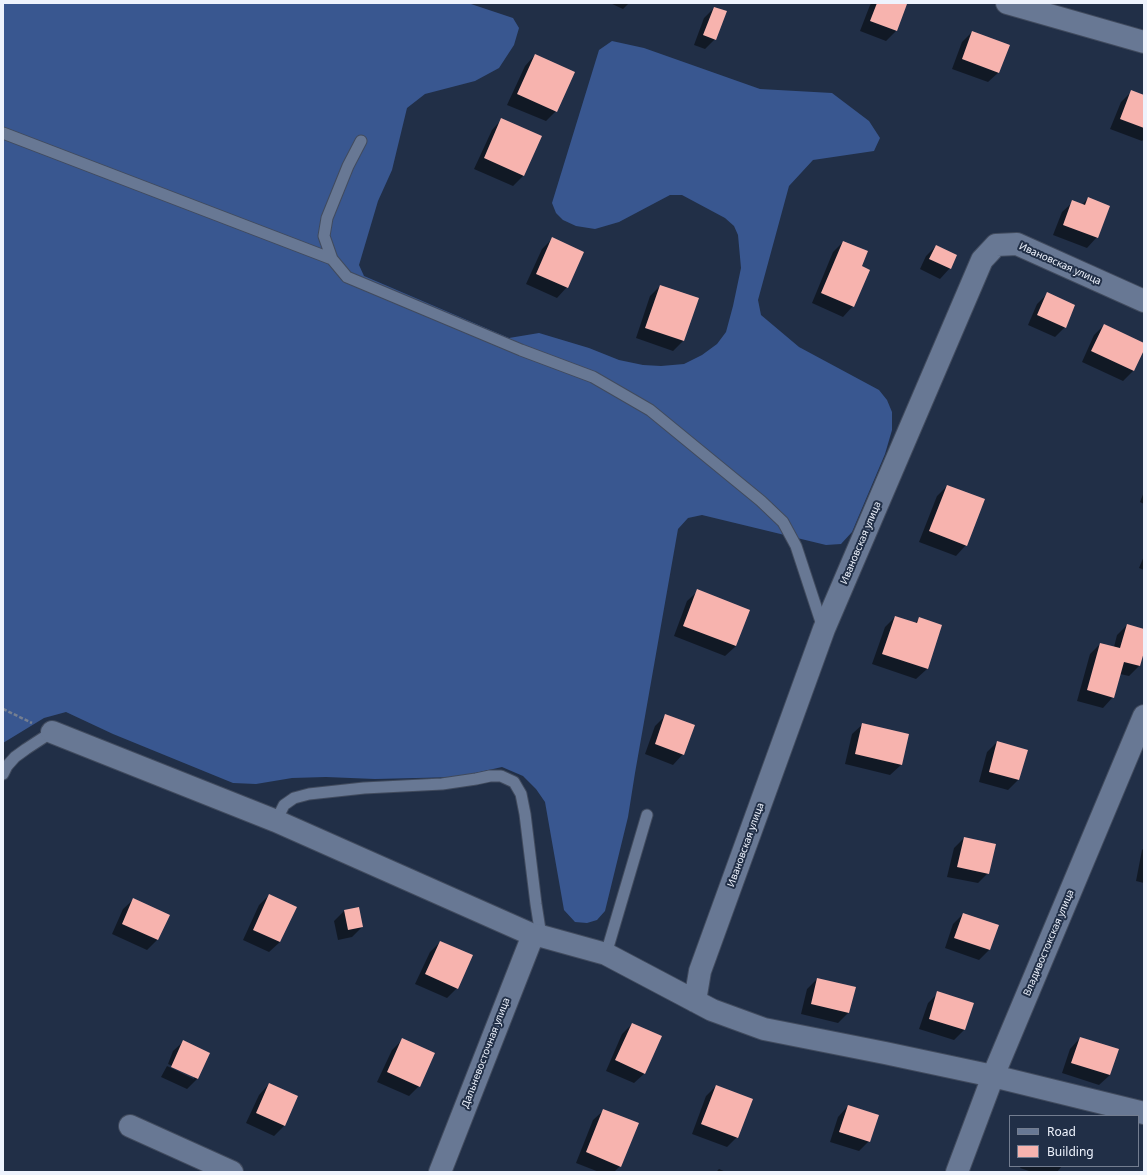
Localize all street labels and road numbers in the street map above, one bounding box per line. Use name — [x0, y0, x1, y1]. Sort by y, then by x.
street label: Ивановская улица — [1017, 240, 1103, 288]
street label: Ивановская улица — [838, 500, 884, 586]
street label: Ивановская улица — [725, 801, 767, 889]
street label: Владивостокская улица — [1021, 888, 1077, 998]
street label: Дальневосточная улица — [459, 996, 513, 1110]

